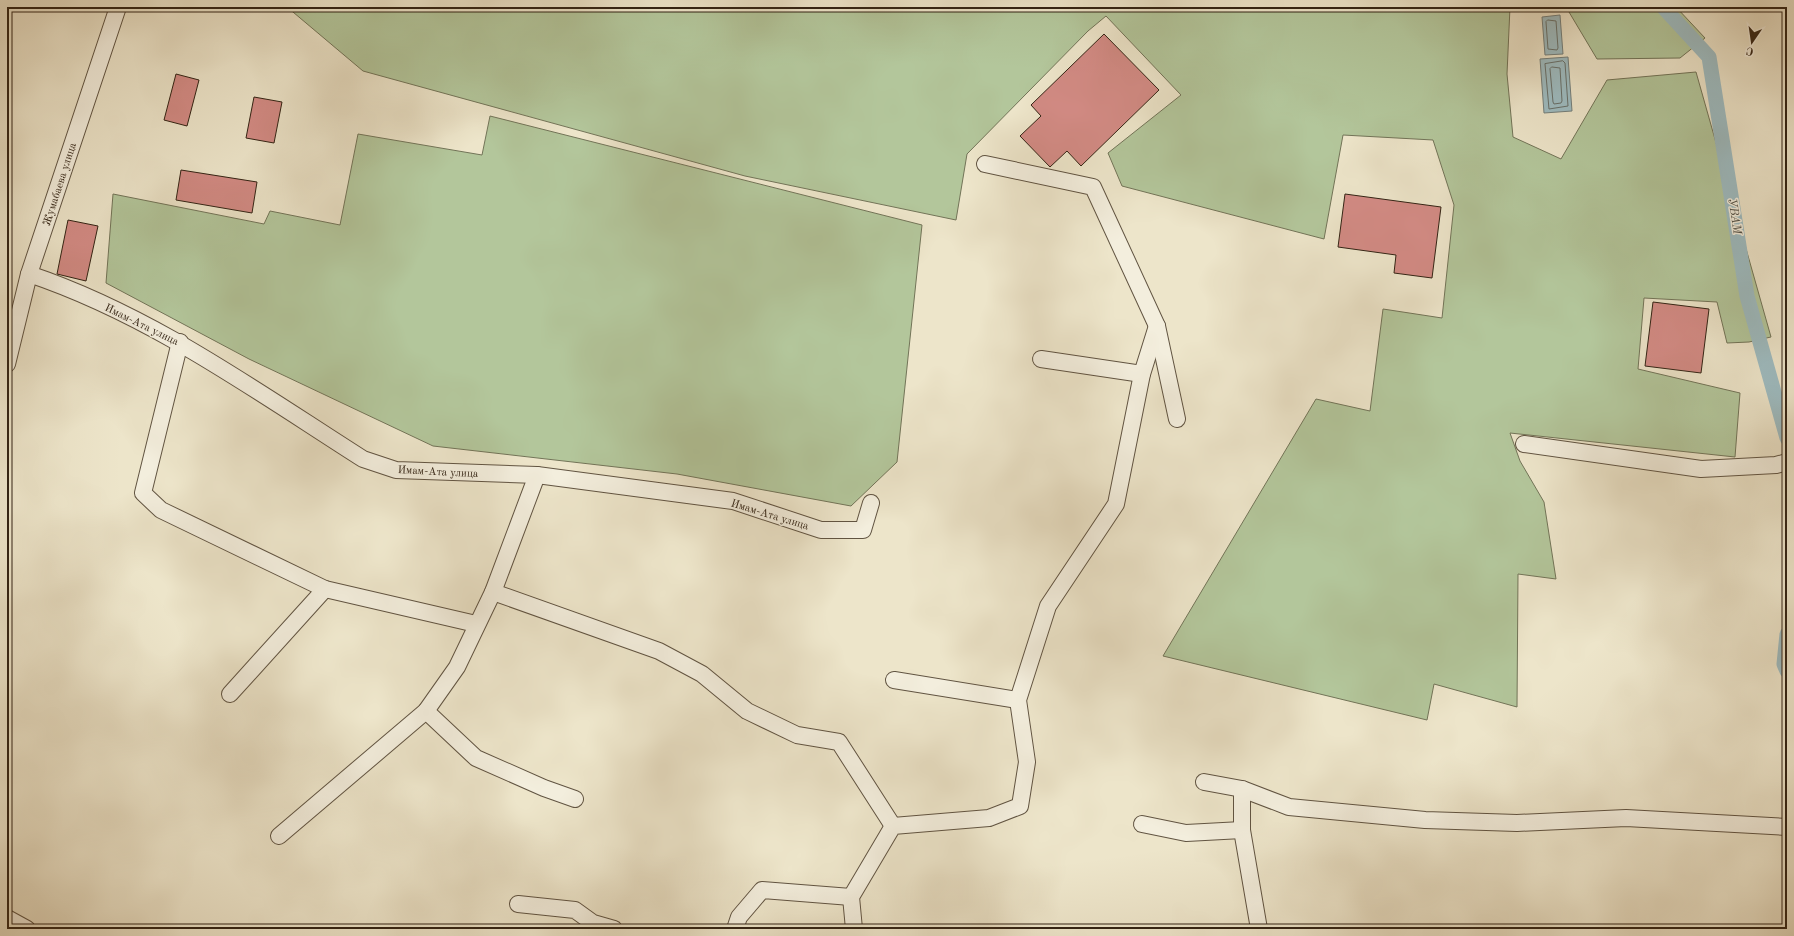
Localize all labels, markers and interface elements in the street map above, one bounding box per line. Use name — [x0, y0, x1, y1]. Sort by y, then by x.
north arrow — [1732, 22, 1772, 62]
text: С — [1745, 44, 1755, 56]
street label: Жумабаева улица — [42, 141, 79, 227]
water label: УВАМ — [1725, 197, 1743, 236]
street label: Имам-Ата улица — [103, 303, 181, 348]
street label: Имам-Ата улица — [397, 465, 479, 480]
street label: Имам-Ата улица — [729, 498, 810, 533]

